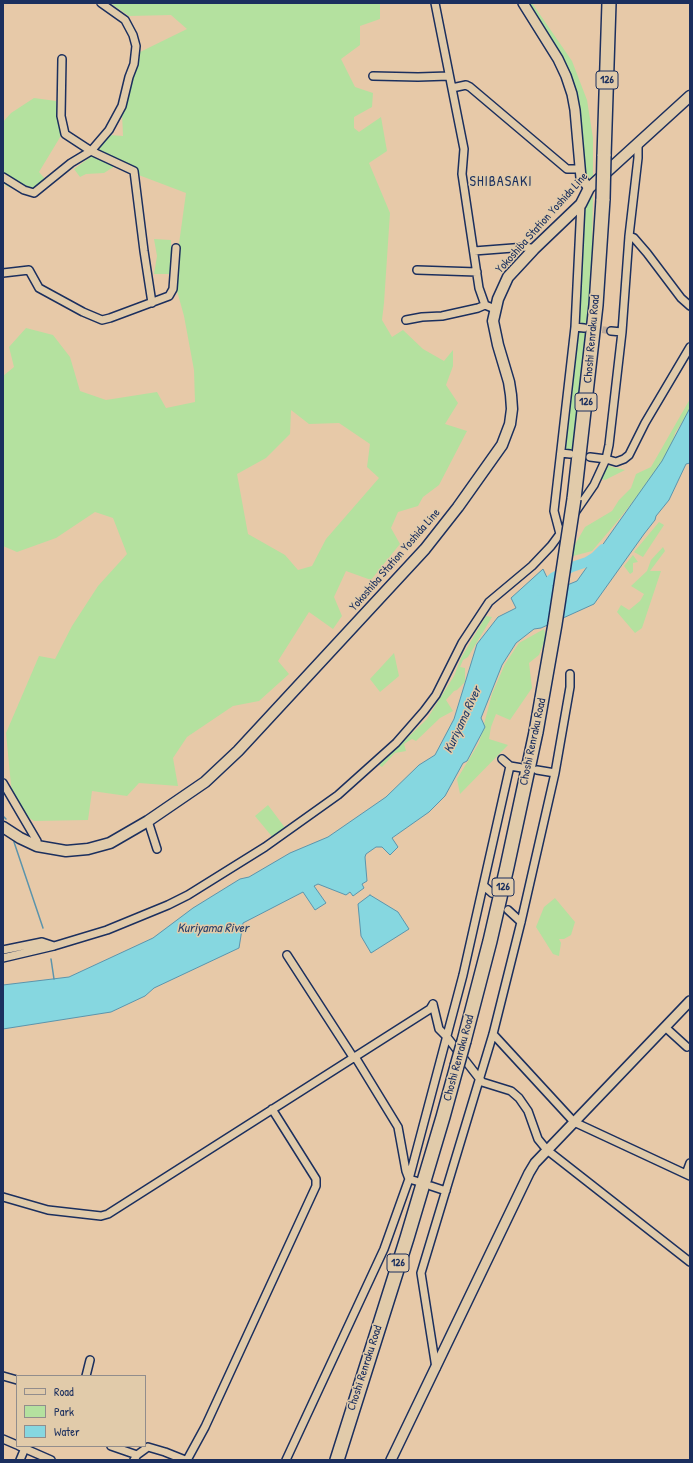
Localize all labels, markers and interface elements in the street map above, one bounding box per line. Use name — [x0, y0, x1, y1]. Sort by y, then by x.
road number: 126 — [596, 71, 618, 89]
street label: Yokoshiba Station Yoshida Line — [493, 170, 591, 276]
district label: SHIBASAKI — [469, 174, 533, 190]
street label: Choshi Renraku Road — [581, 294, 603, 384]
road number: 126 — [575, 393, 597, 411]
street label: Yokoshiba Station Yoshida Line — [347, 506, 443, 614]
water label: Kuriyama River — [441, 684, 485, 756]
street label: Choshi Renraku Road — [517, 697, 549, 787]
road number: 126 — [492, 878, 514, 896]
water label: Kuriyama River — [177, 921, 249, 937]
street label: Choshi Renraku Road — [441, 1013, 477, 1103]
road number: 126 — [387, 1254, 409, 1272]
street label: Choshi Renraku Road — [344, 1324, 386, 1412]
legend — [16, 1375, 146, 1447]
text: Road — [54, 1383, 74, 1400]
text: Park — [54, 1403, 74, 1420]
text: Water — [54, 1423, 80, 1440]

